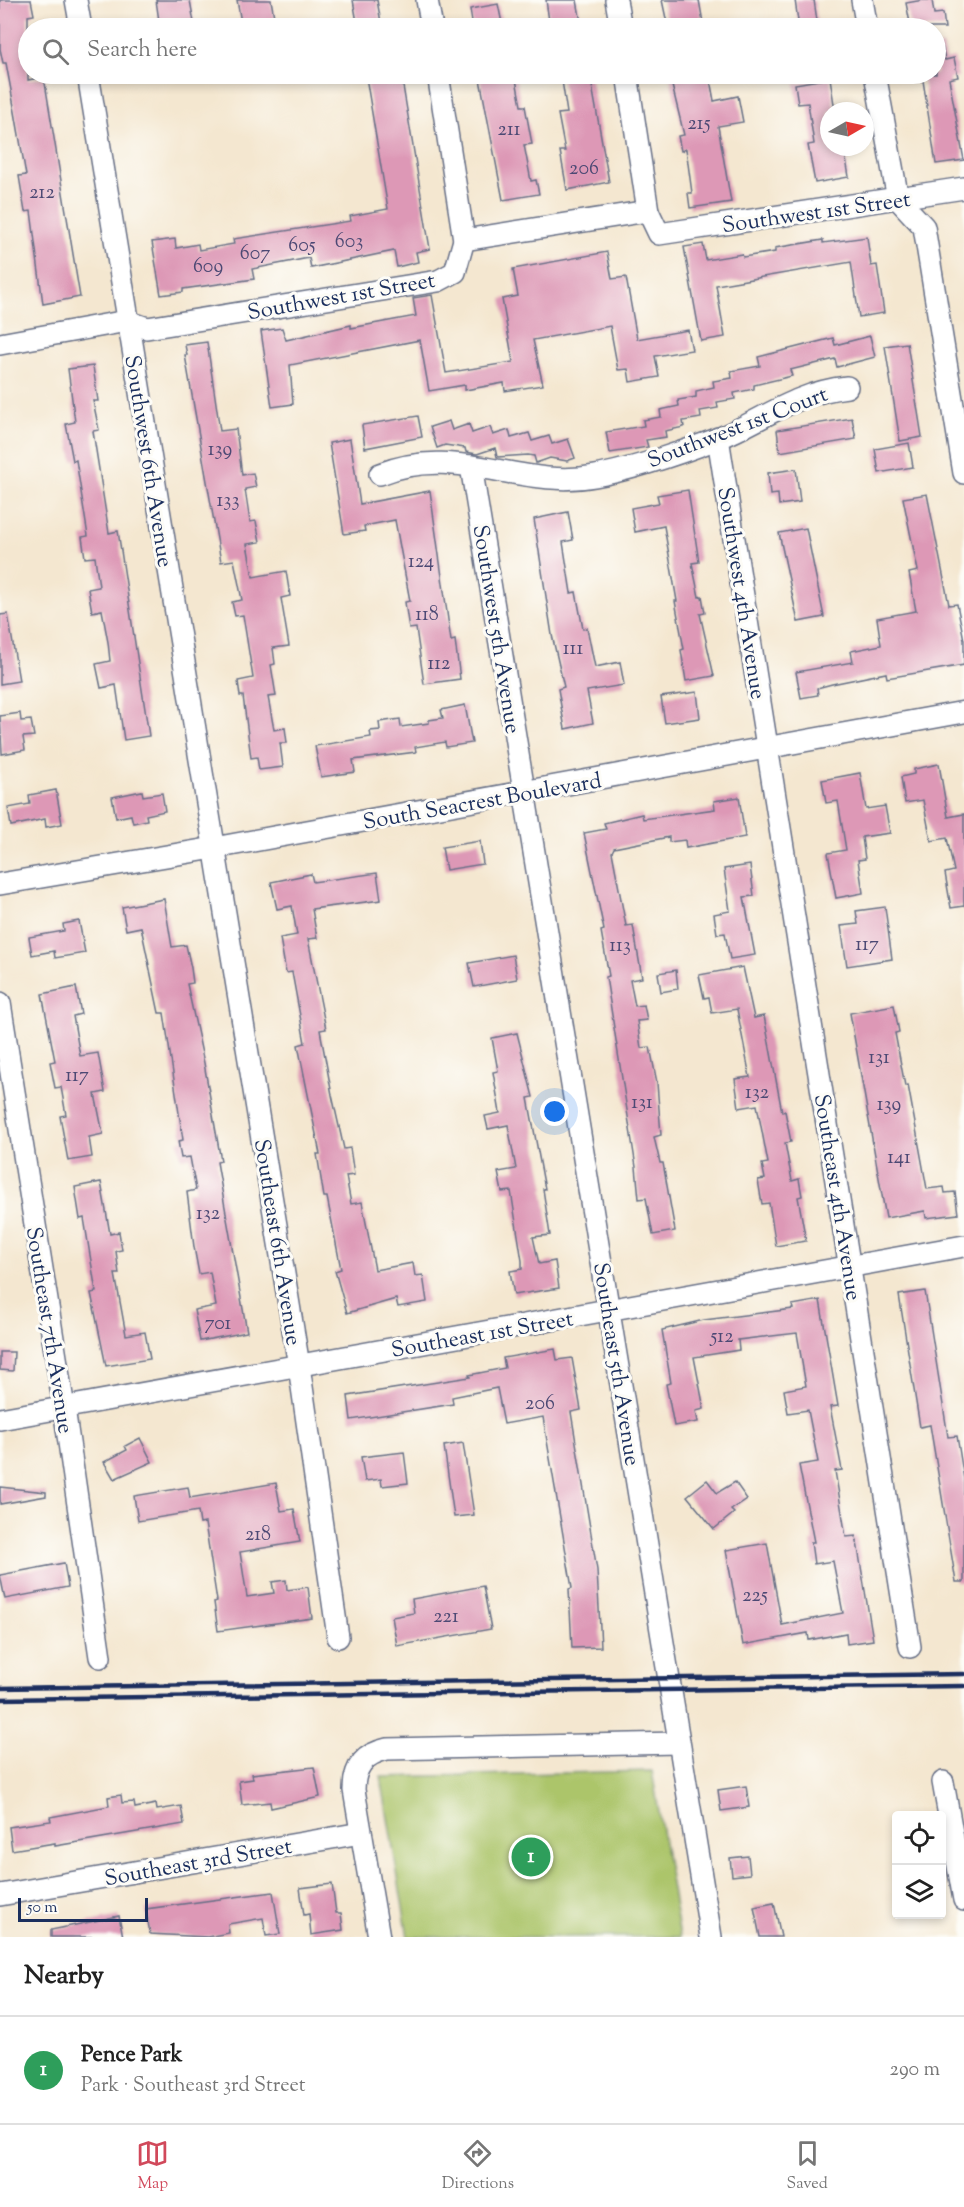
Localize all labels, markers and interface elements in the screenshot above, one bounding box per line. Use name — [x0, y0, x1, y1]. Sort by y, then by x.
search box — [18, 18, 946, 84]
icon: search — [39, 35, 72, 68]
text: Search here — [87, 35, 197, 67]
north arrow — [820, 102, 874, 156]
house number: 215 — [688, 110, 711, 139]
house number: 211 — [498, 116, 521, 145]
house number: 206 — [569, 155, 599, 184]
house number: 212 — [29, 179, 55, 208]
street label: Southwest 1st Street — [720, 185, 913, 243]
house number: 603 — [335, 228, 363, 257]
house number: 605 — [288, 232, 316, 261]
house number: 607 — [240, 240, 270, 269]
house number: 609 — [193, 253, 223, 282]
street label: Southwest 1st Street — [245, 266, 438, 330]
street label: Southwest 6th Avenue — [114, 353, 180, 570]
street label: Southwest 1st Court — [643, 379, 833, 478]
house number: 139 — [208, 436, 232, 465]
street label: Southwest 4th Avenue — [707, 485, 773, 702]
house number: 133 — [217, 487, 239, 516]
street label: Southwest 5th Avenue — [463, 523, 527, 736]
house number: 124 — [408, 548, 434, 577]
house number: 118 — [415, 601, 439, 630]
house number: 111 — [563, 635, 583, 664]
house number: 112 — [428, 650, 450, 679]
street label: South Seacrest Boulevard — [361, 766, 604, 840]
house number: 117 — [855, 931, 879, 960]
house number: 113 — [609, 932, 631, 961]
house number: 131 — [868, 1044, 890, 1073]
house number: 117 — [65, 1062, 89, 1091]
house number: 132 — [745, 1079, 769, 1108]
house number: 131 — [631, 1089, 653, 1118]
house number: 139 — [877, 1091, 901, 1120]
street label: Southeast 4th Avenue — [804, 1092, 868, 1303]
your location — [540, 1097, 569, 1126]
street label: Southeast 6th Avenue — [244, 1137, 308, 1348]
house number: 141 — [887, 1144, 911, 1173]
house number: 132 — [196, 1200, 220, 1229]
street label: Southeast 7th Avenue — [16, 1225, 80, 1436]
street label: Southeast 5th Avenue — [583, 1261, 647, 1468]
street label: Southeast 1st Street — [389, 1304, 577, 1368]
house number: 701 — [205, 1310, 232, 1339]
house number: 512 — [710, 1323, 734, 1352]
house number: 206 — [525, 1390, 555, 1419]
house number: 218 — [245, 1521, 271, 1550]
house number: 225 — [742, 1582, 768, 1611]
house number: 221 — [433, 1603, 459, 1632]
map controls — [892, 1811, 946, 1919]
button: locate — [892, 1811, 946, 1865]
street label: Southeast 3rd Street — [102, 1832, 295, 1896]
pin: 1 — [512, 1834, 550, 1880]
button: layers — [892, 1865, 946, 1919]
scale bar — [18, 1895, 148, 1922]
text: 50 m — [27, 1897, 58, 1920]
text: Nearby — [24, 1958, 104, 1995]
text: Pence Park — [81, 2040, 182, 2072]
text: 1 — [40, 2056, 47, 2085]
text: 290 m — [890, 2056, 940, 2085]
text: Park · Southeast 3rd Street — [81, 2072, 306, 2101]
tab: Map — [136, 2137, 169, 2196]
tab: Directions — [442, 2137, 514, 2196]
tab: Saved — [787, 2137, 828, 2196]

